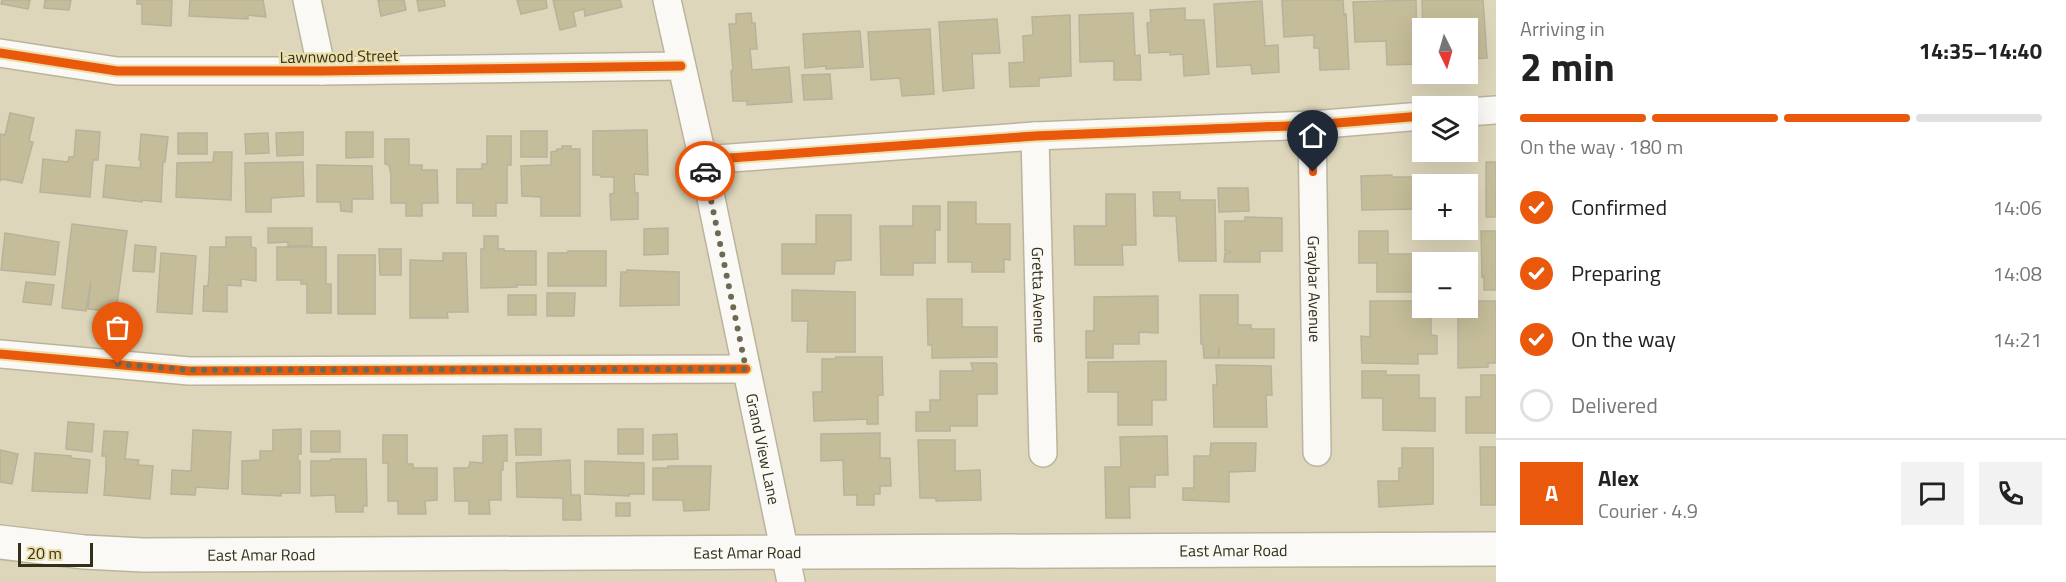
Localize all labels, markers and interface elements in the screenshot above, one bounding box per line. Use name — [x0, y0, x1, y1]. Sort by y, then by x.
text: Arriving in — [1520, 13, 1605, 44]
north arrow — [1412, 18, 1478, 84]
map controls — [1412, 18, 1478, 318]
text: 14:35–14:40 — [1919, 34, 2042, 68]
text: 2 min — [1520, 37, 1615, 96]
street label: Lawnwood Street — [279, 43, 399, 69]
button: layers — [1412, 96, 1478, 162]
pin — [1287, 110, 1338, 172]
icon: home — [1296, 119, 1329, 152]
text: On the way · 180 m — [1520, 131, 1683, 162]
courier — [675, 141, 735, 201]
icon: car — [689, 155, 722, 188]
button: + — [1412, 174, 1478, 240]
text: Confirmed — [1571, 190, 1667, 224]
icon: check — [1520, 191, 1553, 224]
text: 14:06 — [1993, 192, 2042, 223]
street label: Graybar Avenue — [1302, 235, 1327, 343]
street label: Gretta Avenue — [1026, 247, 1052, 343]
button: − — [1412, 252, 1478, 318]
text: Preparing — [1571, 256, 1661, 290]
icon: check — [1520, 257, 1553, 290]
text: 14:08 — [1993, 258, 2042, 289]
pin — [92, 302, 143, 364]
icon: bag — [101, 311, 134, 344]
text: On the way — [1571, 322, 1676, 356]
icon: check — [1520, 323, 1553, 356]
text: 14:21 — [1993, 324, 2042, 355]
text: Delivered — [1571, 388, 1658, 422]
street label: Grand View Lane — [740, 391, 787, 507]
text: Alex — [1598, 461, 1639, 495]
button: chat — [1901, 462, 1964, 525]
button: phone — [1979, 462, 2042, 525]
text: A — [1545, 476, 1558, 510]
text: Courier · 4.9 — [1598, 495, 1698, 526]
street label: East Amar Road — [1179, 538, 1287, 562]
scale bar — [18, 540, 93, 568]
street label: East Amar Road — [693, 540, 801, 565]
text: 20 m — [27, 541, 62, 565]
street label: East Amar Road — [207, 542, 315, 567]

